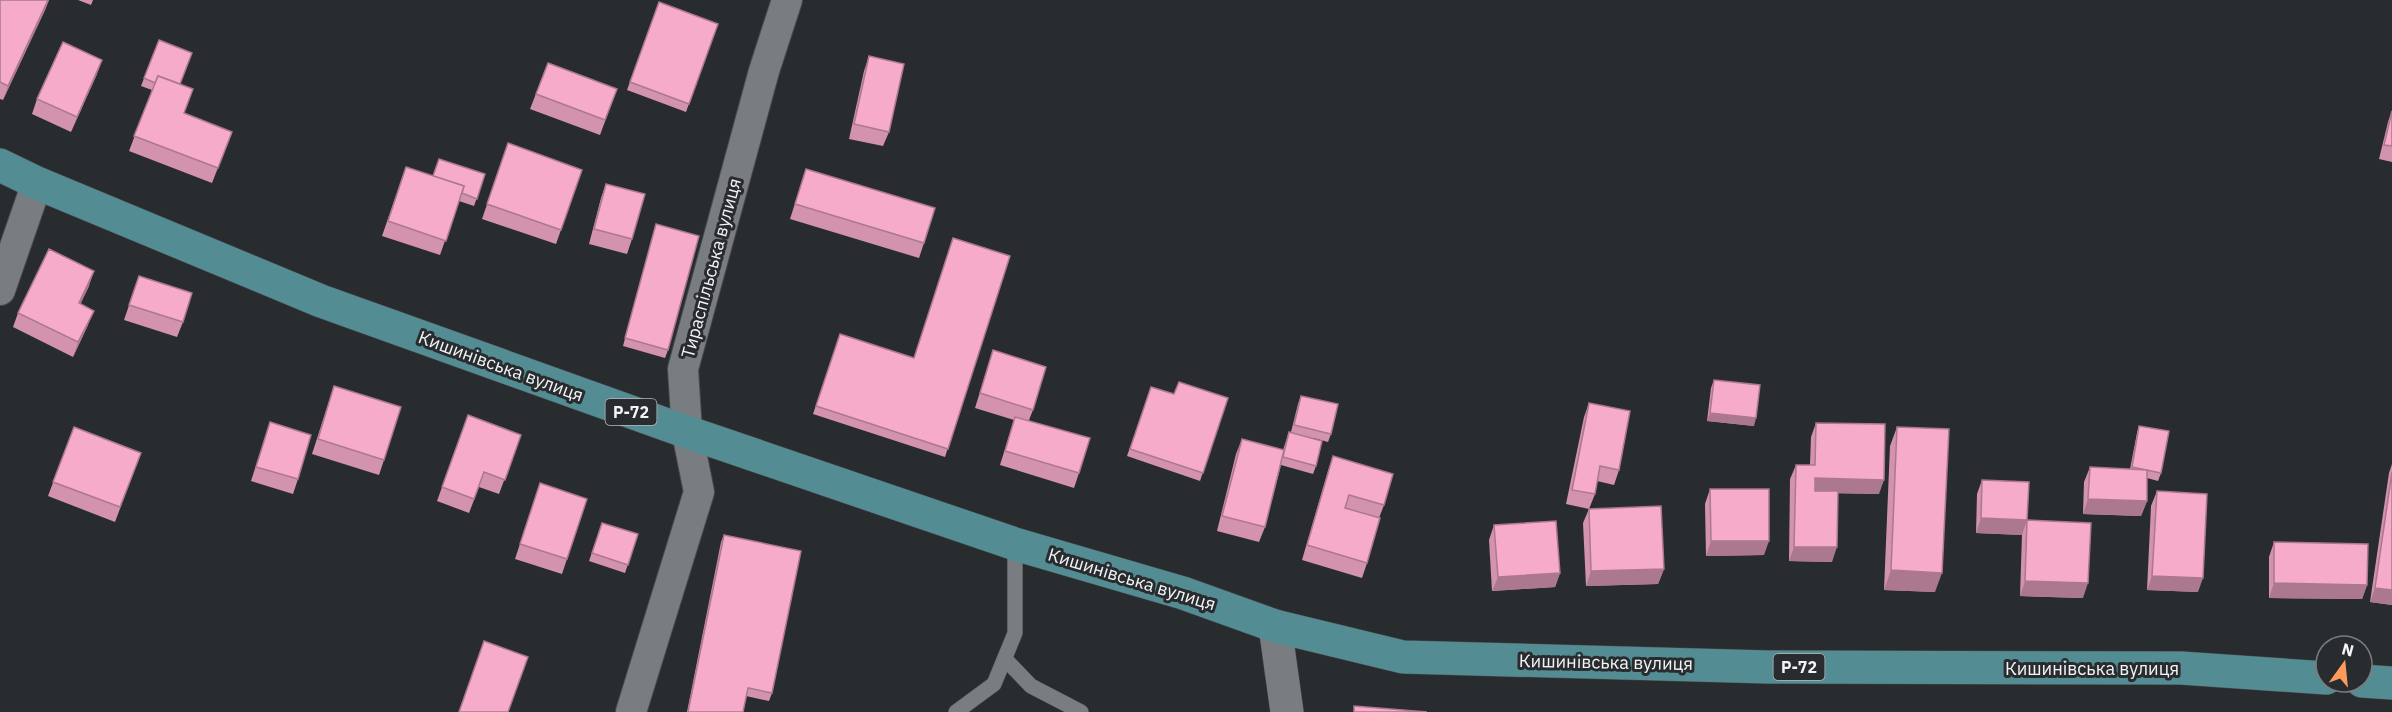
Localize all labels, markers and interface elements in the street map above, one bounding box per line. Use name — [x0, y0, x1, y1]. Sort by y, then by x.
street label: Тираспільська вулиця — [676, 176, 746, 360]
street label: Кишинівська вулиця — [415, 325, 587, 407]
road number: Р-72 — [606, 399, 656, 425]
street label: Кишинівська вулиця — [1045, 543, 1219, 615]
north arrow — [2314, 634, 2374, 694]
text: N — [2340, 638, 2356, 661]
street label: Кишинівська вулиця — [1519, 649, 1693, 675]
road number: Р-72 — [1774, 654, 1824, 680]
street label: Кишинівська вулиця — [2005, 657, 2179, 680]

